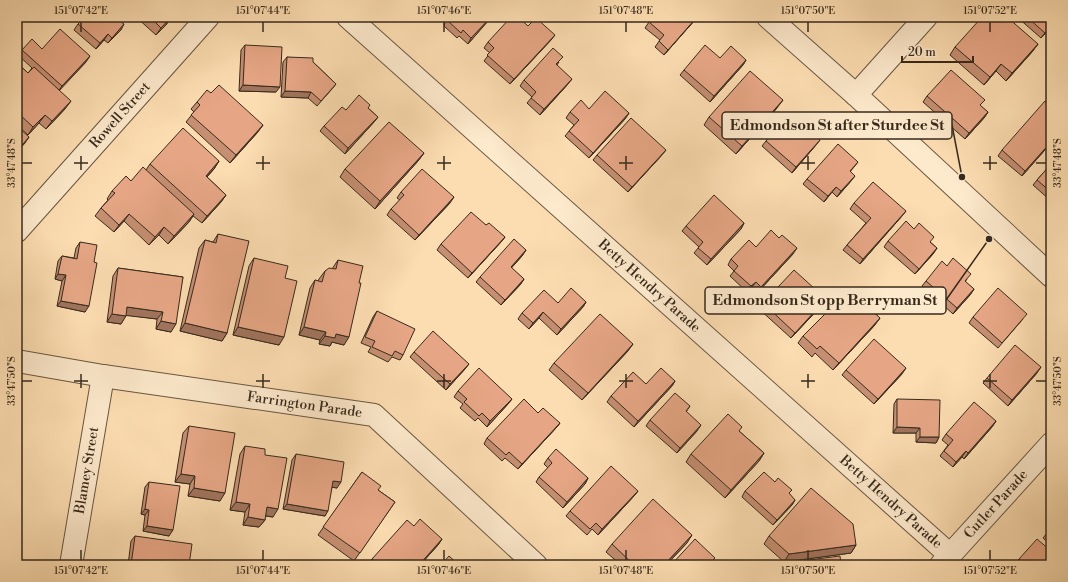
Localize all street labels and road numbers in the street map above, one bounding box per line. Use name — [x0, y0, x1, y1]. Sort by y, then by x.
street label: Rowell Street — [86, 78, 155, 152]
street label: Betty Hendry Parade — [593, 235, 704, 337]
street label: Farrington Parade — [246, 388, 363, 422]
street label: Blamey Street — [71, 425, 103, 516]
street label: Betty Hendry Parade — [835, 451, 946, 553]
street label: Cutler Parade — [960, 466, 1032, 543]

